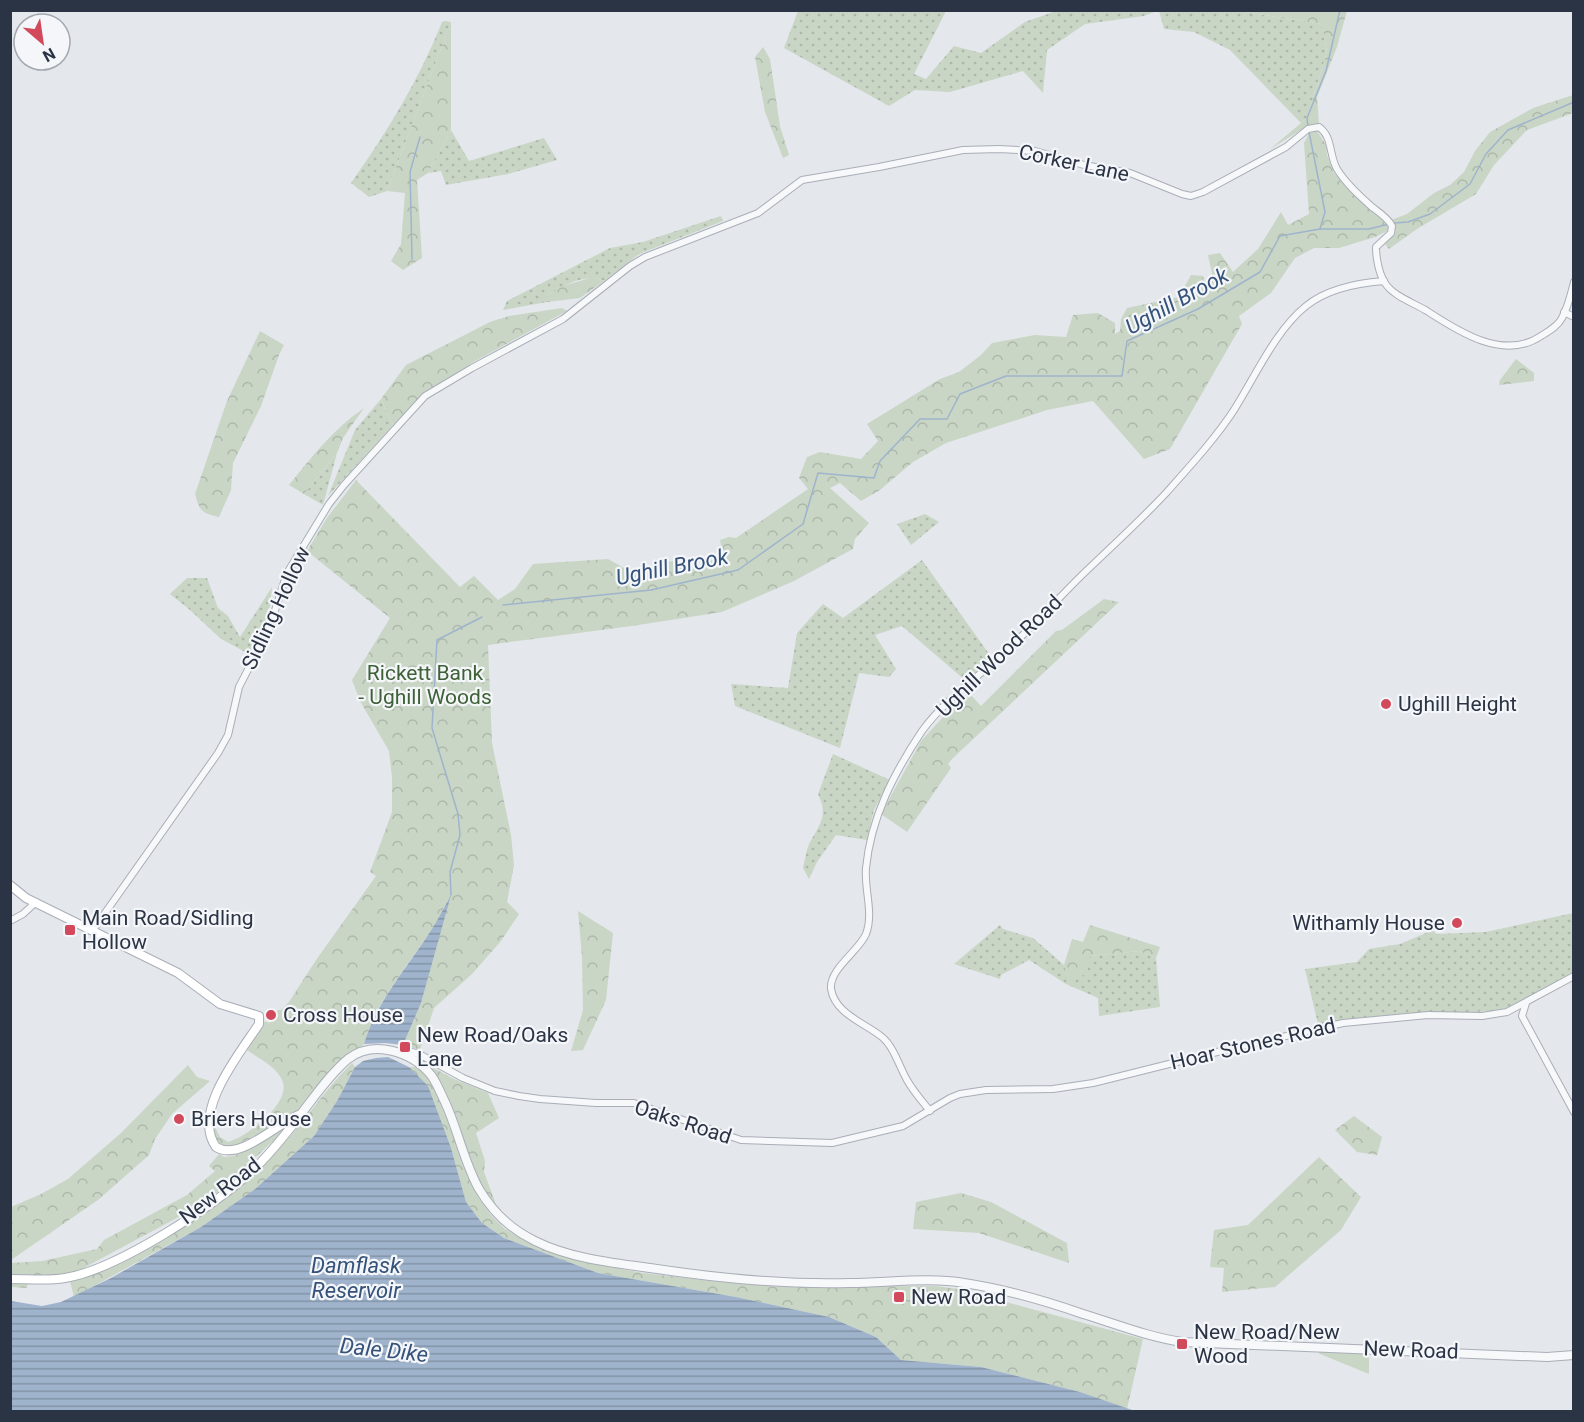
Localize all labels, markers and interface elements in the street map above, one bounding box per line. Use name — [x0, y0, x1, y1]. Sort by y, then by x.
north arrow — [12, 12, 72, 72]
text: N — [39, 44, 59, 66]
street label: Corker Lane — [1017, 140, 1131, 186]
water label: Ughill Brook — [1121, 262, 1234, 340]
street label: Sidling Hollow — [237, 542, 315, 673]
water label: Ughill Brook — [614, 544, 732, 590]
street label: Ughill Wood Road — [931, 590, 1067, 722]
park label: Rickett Bank - Ughill Woods — [358, 661, 492, 709]
place label: Ughill Height — [1398, 692, 1517, 716]
marker: Ughill Height — [1379, 697, 1393, 711]
place label: Main Road/Sidling Hollow — [82, 906, 254, 954]
place label: Withamly House — [1292, 911, 1445, 935]
marker: Withamly House — [1450, 916, 1464, 930]
marker: Main Road/Sidling Hollow — [63, 923, 77, 937]
place label: Cross House — [283, 1003, 403, 1027]
marker: Cross House — [264, 1008, 278, 1022]
street label: Hoar Stones Road — [1168, 1013, 1338, 1075]
place label: New Road/Oaks Lane — [417, 1023, 568, 1071]
marker: New Road/Oaks Lane — [398, 1040, 412, 1054]
street label: Oaks Road — [631, 1095, 735, 1149]
place label: Briers House — [191, 1107, 311, 1131]
marker: Briers House — [172, 1112, 186, 1126]
street label: New Road — [175, 1153, 265, 1229]
water label: Damflask Reservoir — [311, 1253, 402, 1303]
place label: New Road — [911, 1285, 1006, 1309]
marker: New Road — [892, 1290, 906, 1304]
place label: New Road/New Wood — [1194, 1320, 1340, 1368]
water label: Dale Dike — [339, 1333, 429, 1367]
street label: New Road — [1363, 1336, 1459, 1364]
marker: New Road/New Wood — [1175, 1337, 1189, 1351]

